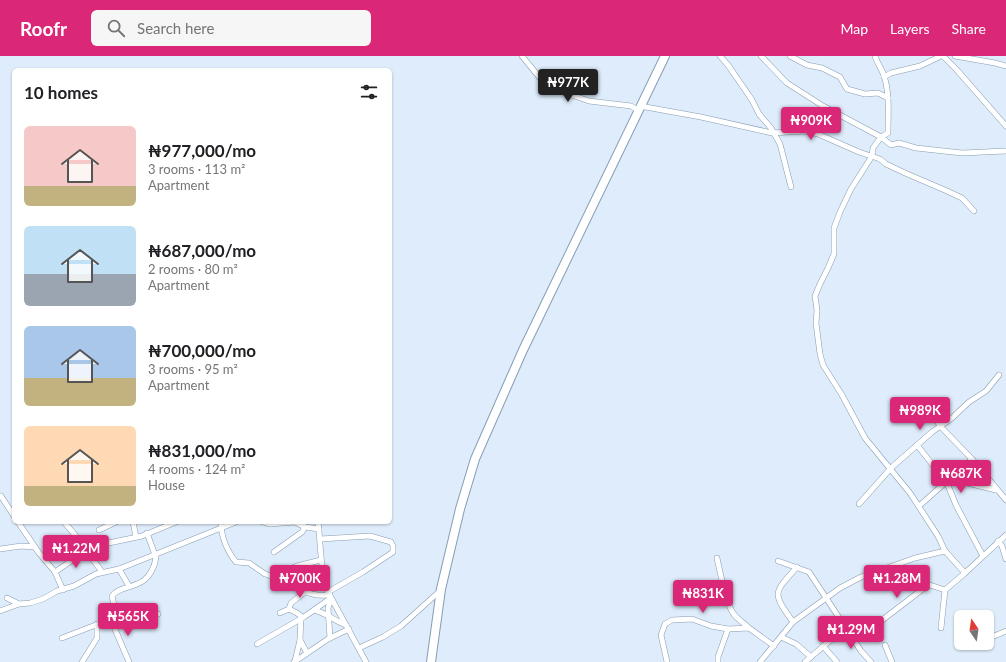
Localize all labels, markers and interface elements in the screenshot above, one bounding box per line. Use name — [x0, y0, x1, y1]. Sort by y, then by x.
search box — [91, 10, 371, 46]
text: Roofr — [20, 17, 67, 40]
icon: search — [105, 17, 127, 39]
text: Search here — [137, 19, 214, 37]
text: Map — [840, 20, 868, 37]
text: Layers — [890, 20, 930, 37]
text: Share — [952, 20, 986, 37]
pin: ₦977K — [540, 69, 596, 103]
text: ₦977K — [547, 74, 589, 90]
icon: filters — [358, 81, 380, 103]
text: 10 homes — [24, 82, 98, 103]
pin: ₦909K — [783, 107, 839, 141]
text: ₦909K — [790, 112, 832, 128]
text: ₦977,000/mo — [148, 140, 256, 161]
icon: home — [56, 142, 104, 190]
text: 3 rooms · 113 m² — [148, 161, 245, 177]
text: Apartment — [148, 177, 209, 193]
text: ₦687,000/mo — [148, 240, 256, 261]
icon: home — [56, 242, 104, 290]
text: 2 rooms · 80 m² — [148, 261, 238, 277]
text: Apartment — [148, 277, 209, 293]
text: ₦700,000/mo — [148, 340, 256, 361]
icon: home — [56, 342, 104, 390]
text: 3 rooms · 95 m² — [148, 361, 238, 377]
text: Apartment — [148, 377, 209, 393]
pin: ₦989K — [892, 397, 948, 431]
text: ₦989K — [899, 402, 941, 418]
text: ₦831,000/mo — [148, 440, 256, 461]
icon: home — [56, 442, 104, 490]
pin: ₦687K — [933, 460, 989, 494]
text: 4 rooms · 124 m² — [148, 461, 245, 477]
text: ₦687K — [940, 465, 982, 481]
text: House — [148, 477, 185, 493]
pin: ₦1.22M — [43, 535, 109, 569]
text: ₦1.22M — [52, 540, 100, 556]
pin: ₦700K — [272, 565, 328, 599]
pin: ₦1.28M — [864, 565, 930, 599]
text: ₦700K — [279, 570, 321, 586]
text: ₦1.28M — [873, 570, 921, 586]
pin: ₦831K — [675, 580, 731, 614]
text: ₦831K — [682, 585, 724, 601]
pin: ₦565K — [100, 603, 156, 637]
text: ₦565K — [107, 608, 149, 624]
north arrow — [954, 610, 994, 650]
map controls — [954, 610, 994, 650]
pin: ₦1.29M — [818, 616, 884, 650]
text: ₦1.29M — [827, 621, 875, 637]

